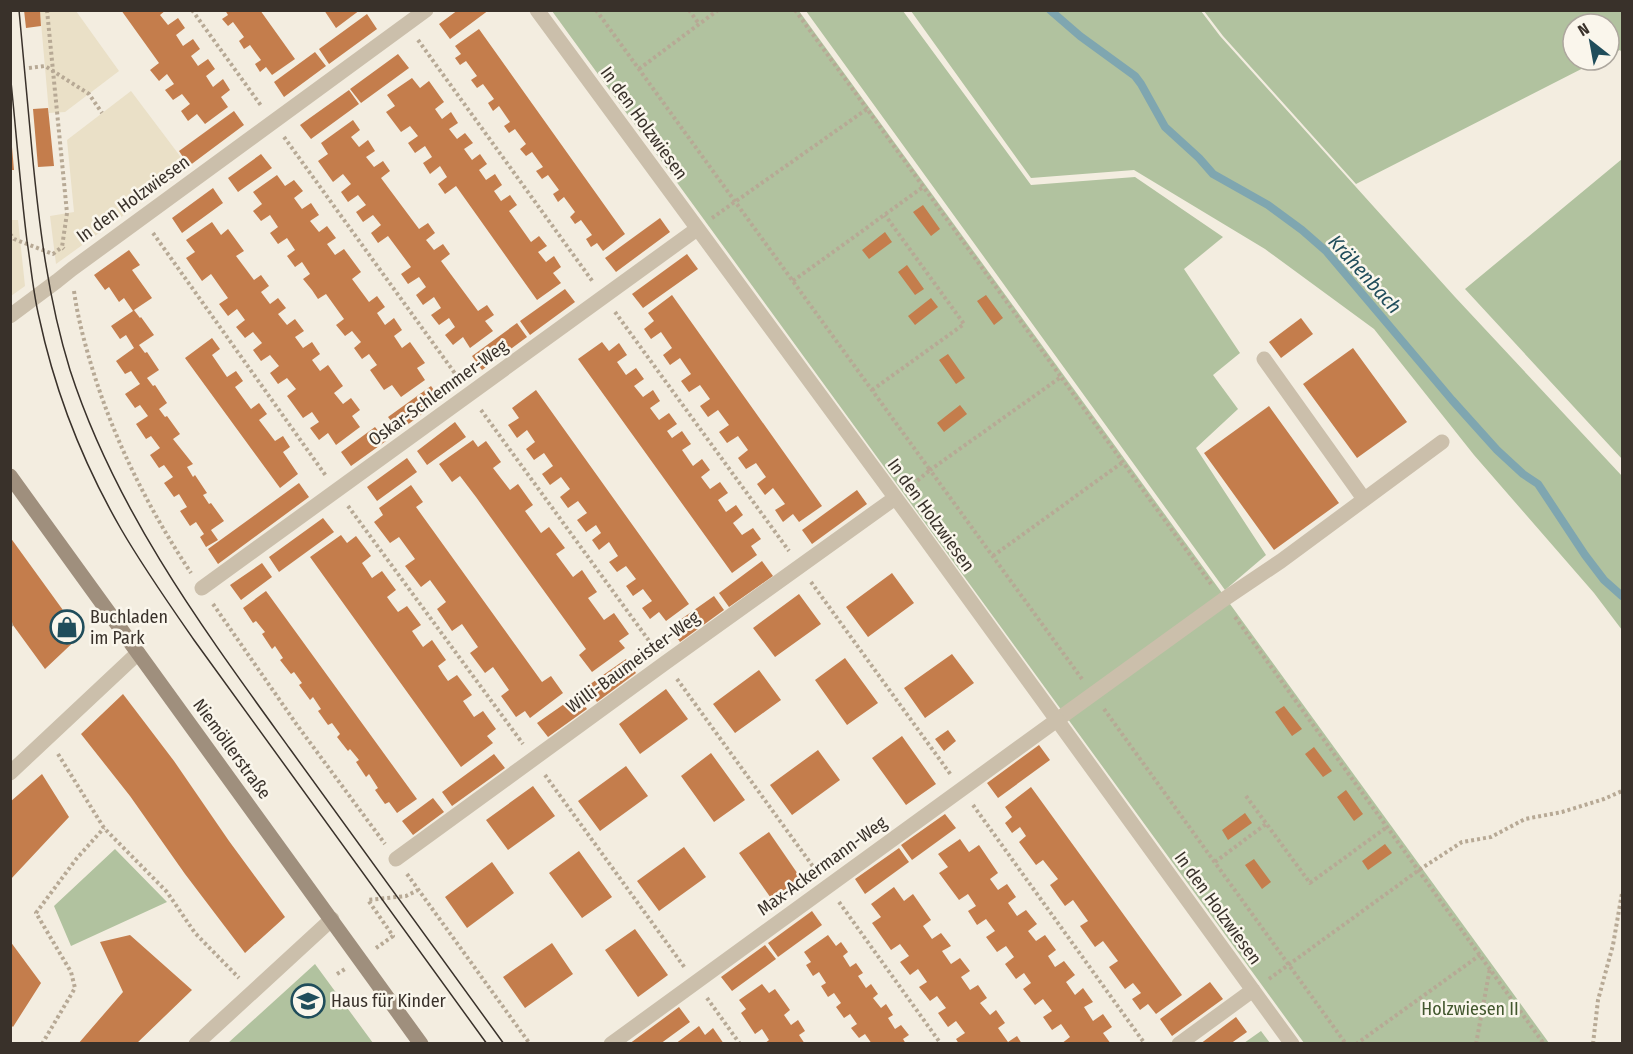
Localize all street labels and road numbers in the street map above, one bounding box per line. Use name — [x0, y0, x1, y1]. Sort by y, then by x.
street label: In den Holzwiesen — [596, 62, 692, 184]
street label: In den Holzwiesen — [72, 151, 194, 247]
street label: Oskar-Schlemmer-Weg — [364, 335, 512, 451]
street label: In den Holzwiesen — [883, 454, 979, 576]
street label: Willi-Baumeister-Weg — [562, 606, 704, 718]
street label: Niemöllerstraße — [188, 695, 276, 804]
street label: Max-Ackermann-Weg — [753, 811, 892, 920]
street label: In den Holzwiesen — [1170, 847, 1266, 969]

